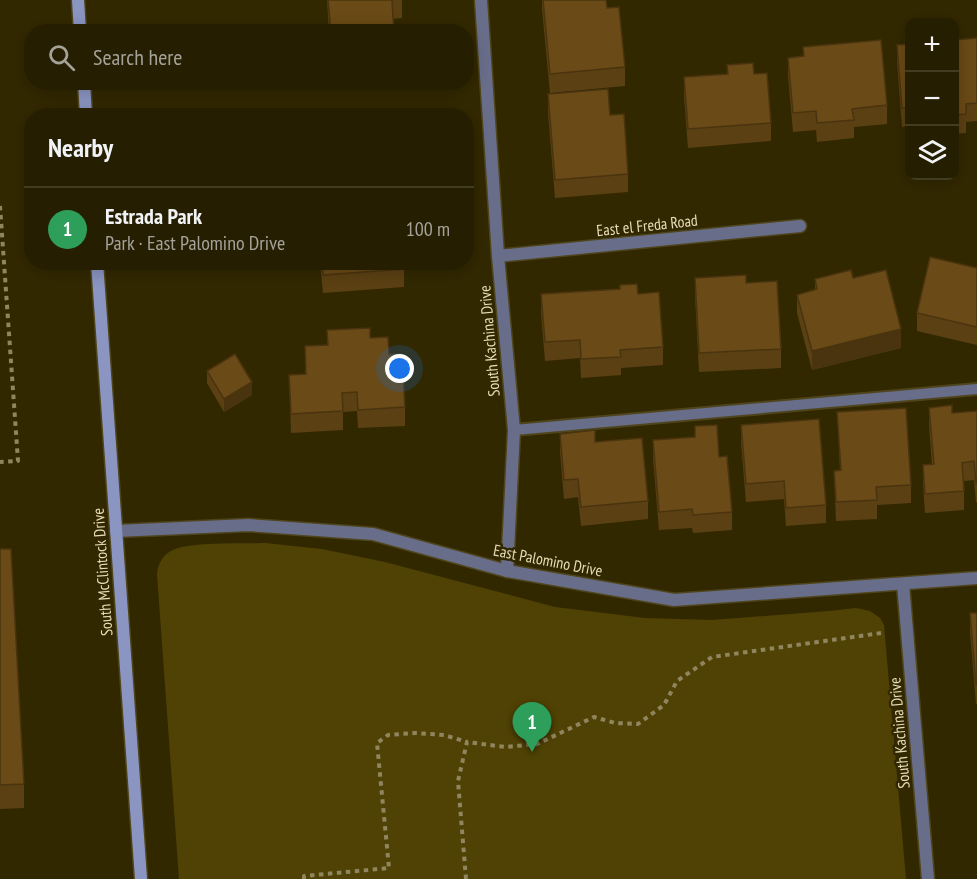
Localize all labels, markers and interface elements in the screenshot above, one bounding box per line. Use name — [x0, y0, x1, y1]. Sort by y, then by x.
map controls — [905, 18, 959, 180]
button: + — [905, 18, 959, 72]
search box — [24, 24, 474, 90]
icon: search — [45, 41, 78, 74]
text: Search here — [93, 43, 182, 71]
button: − — [905, 72, 959, 126]
button: layers — [905, 126, 959, 180]
text: Nearby — [48, 131, 113, 164]
text: Estrada Park — [105, 202, 202, 230]
street label: East el Freda Road — [595, 210, 699, 240]
text: 1 — [63, 216, 72, 242]
text: 100 m — [406, 216, 450, 242]
text: Park · East Palomino Drive — [105, 230, 285, 256]
street label: South Kachina Drive — [474, 285, 504, 397]
your location — [385, 354, 414, 383]
street label: South McClintock Drive — [88, 507, 116, 637]
street label: East Palomino Drive — [492, 540, 604, 580]
street label: South Kachina Drive — [884, 677, 914, 789]
pin: 1 — [512, 702, 552, 752]

